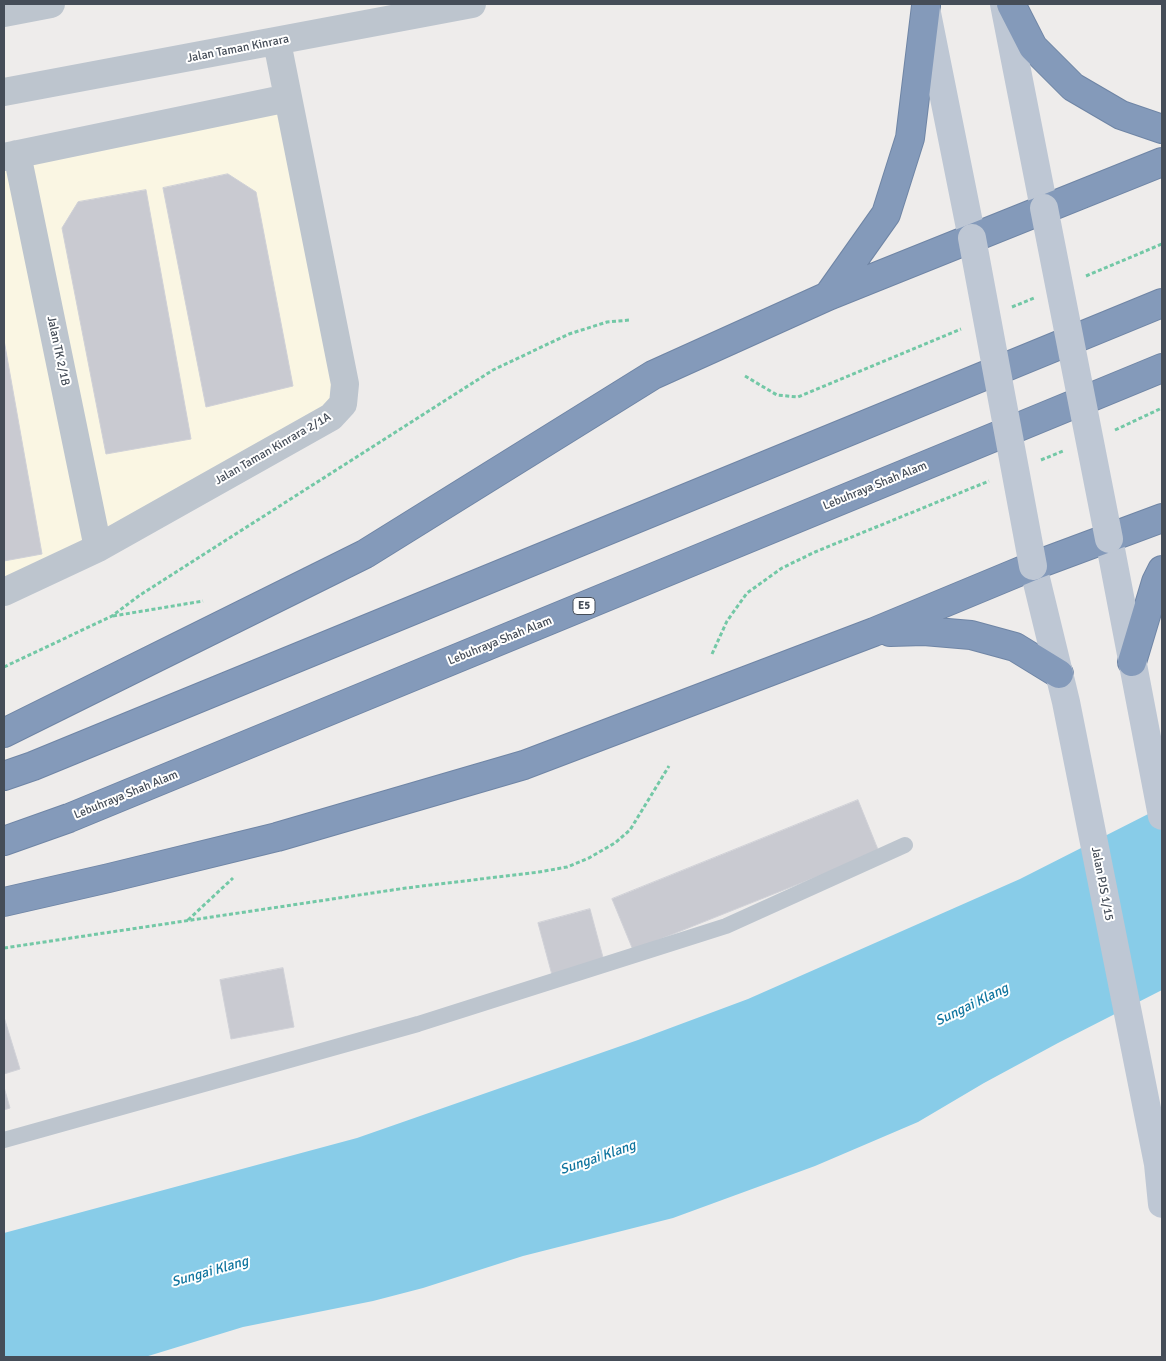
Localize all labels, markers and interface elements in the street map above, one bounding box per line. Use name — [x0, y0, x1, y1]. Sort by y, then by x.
street label: Jalan Taman Kinrara — [186, 32, 290, 66]
street label: Jalan TK 2/1B — [44, 315, 72, 387]
street label: Jalan Taman Kinrara 2/1A — [212, 410, 334, 488]
street label: Lebuhraya Shah Alam — [821, 459, 929, 513]
road number: E5 — [573, 598, 595, 614]
street label: Lebuhraya Shah Alam — [446, 614, 554, 668]
street label: Lebuhraya Shah Alam — [72, 768, 180, 822]
street label: Jalan PJS 1/15 — [1088, 846, 1116, 922]
water label: Sungai Klang — [933, 980, 1011, 1030]
water label: Sungai Klang — [558, 1137, 638, 1179]
water label: Sungai Klang — [170, 1253, 250, 1291]

